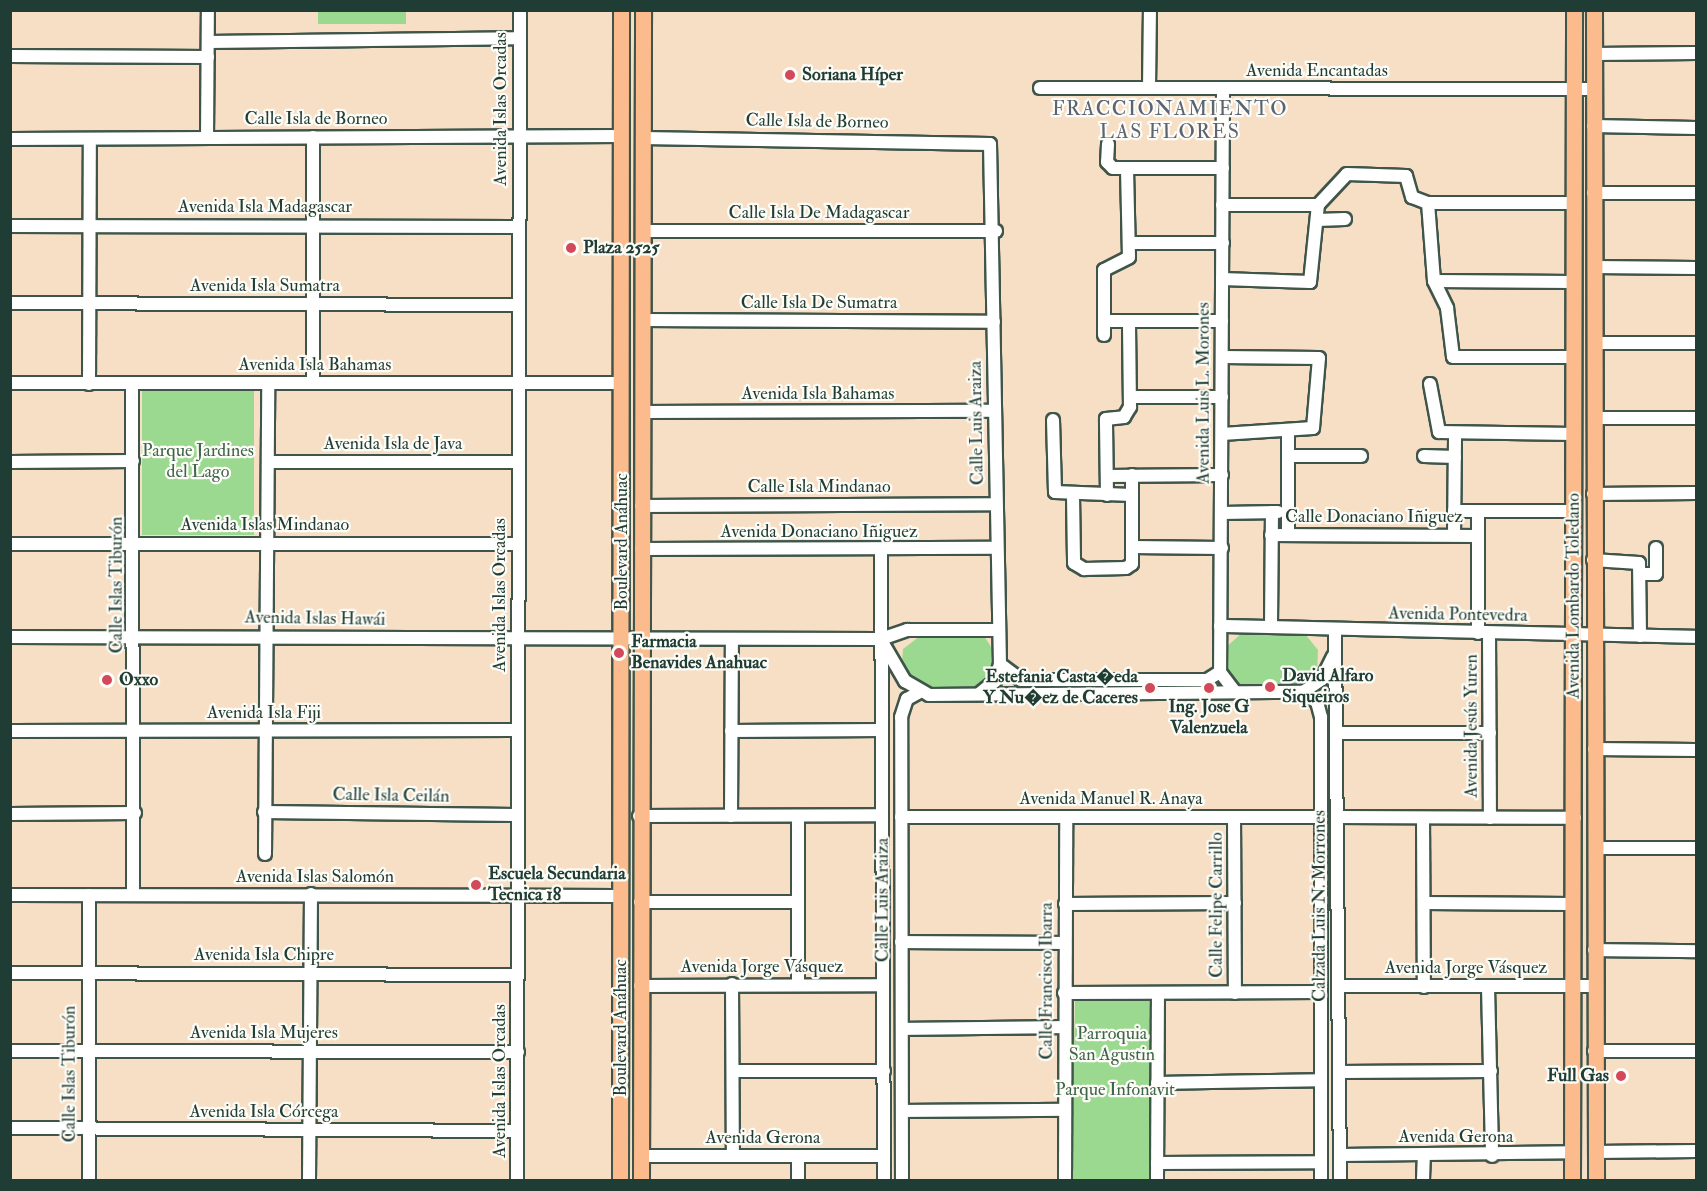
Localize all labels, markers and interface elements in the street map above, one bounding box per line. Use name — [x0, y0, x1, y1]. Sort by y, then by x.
street label: Avenida Islas Orcadas — [490, 32, 512, 186]
street label: Avenida Encantadas — [1246, 60, 1388, 82]
place label: Soriana Híper — [802, 64, 903, 86]
marker: Soriana Híper — [783, 68, 797, 82]
district label: FRACCIONAMIENTO LAS FLORES — [1052, 97, 1288, 144]
street label: Calle Isla de Borneo — [245, 108, 387, 130]
street label: Calle Isla de Borneo — [745, 110, 889, 134]
street label: Avenida Isla Madagascar — [178, 196, 352, 218]
street label: Calle Isla De Madagascar — [729, 202, 909, 224]
place label: Plaza 2525 — [583, 237, 659, 259]
marker: Plaza 2525 — [564, 241, 578, 255]
street label: Avenida Isla Sumatra — [190, 275, 340, 297]
street label: Calle Isla De Sumatra — [741, 292, 897, 314]
street label: Avenida Luis L. Morones — [1193, 302, 1215, 484]
street label: Avenida Isla Bahamas — [239, 354, 391, 376]
street label: Calle Luis Araiza — [965, 361, 989, 485]
street label: Avenida Isla Bahamas — [742, 383, 894, 405]
street label: Avenida Isla de Java — [324, 433, 462, 455]
park label: Parque Jardines del Lago — [142, 441, 254, 484]
street label: Boulevard Anáhuac — [611, 473, 633, 611]
street label: Calle Isla Mindanao — [747, 476, 891, 498]
street label: Avenida Lombardo Toledano — [1563, 493, 1585, 699]
street label: Calle Donaciano Iñiguez — [1285, 506, 1463, 528]
street label: Avenida Islas Mindanao — [181, 514, 349, 536]
street label: Calle Islas Tiburón — [106, 517, 128, 653]
street label: Avenida Islas Orcadas — [489, 518, 511, 672]
street label: Avenida Donaciano Iñiguez — [720, 521, 918, 543]
street label: Avenida Pontevedra — [1388, 603, 1528, 627]
street label: Avenida Islas Hawái — [244, 607, 386, 631]
place label: Farmacia Benavides Anahuac — [631, 632, 767, 674]
marker: Farmacia Benavides Anahuac — [612, 646, 626, 660]
street label: Avenida Jesús Yuren — [1461, 654, 1483, 798]
place label: David Alfaro Siqueiros — [1282, 666, 1373, 708]
place label: Estefania Casta�eda Y Nu�ez de Caceres — [983, 667, 1138, 710]
place label: Oxxo — [119, 669, 158, 691]
marker: Oxxo — [100, 673, 114, 687]
marker: David Alfaro Siqueiros — [1263, 680, 1277, 694]
marker: Estefania Casta�eda Y Nu�ez de Caceres — [1143, 681, 1157, 695]
marker: Ing. Jose G Valenzuela — [1202, 681, 1216, 695]
place label: Ing. Jose G Valenzuela — [1169, 697, 1249, 740]
street label: Avenida Isla Fiji — [207, 702, 321, 724]
street label: Calle Isla Ceilán — [332, 784, 450, 808]
street label: Avenida Manuel R. Anaya — [1019, 788, 1203, 810]
street label: Calzada Luis N. Morrones — [1309, 810, 1331, 1002]
street label: Calle Felipe Carrillo — [1206, 832, 1228, 978]
street label: Calle Luis Araiza — [872, 838, 894, 962]
place label: Escuela Secundaria Tecnica 18 — [488, 864, 626, 906]
street label: Avenida Islas Salomón — [236, 866, 394, 888]
marker: Escuela Secundaria Tecnica 18 — [469, 878, 483, 892]
street label: Calle Francisco Ibarra — [1036, 902, 1058, 1060]
street label: Avenida Isla Chipre — [194, 944, 334, 966]
street label: Avenida Jorge Vásquez — [681, 956, 843, 978]
street label: Avenida Jorge Vásquez — [1385, 957, 1547, 979]
street label: Boulevard Anáhuac — [610, 959, 632, 1097]
street label: Avenida Islas Orcadas — [489, 1004, 511, 1158]
street label: Calle Islas Tiburón — [59, 1006, 81, 1142]
street label: Avenida Isla Mujeres — [190, 1022, 338, 1044]
park label: Parroquia San Agustin — [1069, 1024, 1155, 1066]
place label: Full Gas — [1547, 1065, 1609, 1087]
marker: Full Gas — [1614, 1069, 1628, 1083]
park label: Parque Infonavit — [1055, 1079, 1175, 1101]
street label: Avenida Isla Córcega — [190, 1101, 338, 1123]
street label: Avenida Gerona — [1399, 1126, 1513, 1148]
street label: Avenida Gerona — [706, 1127, 820, 1149]

